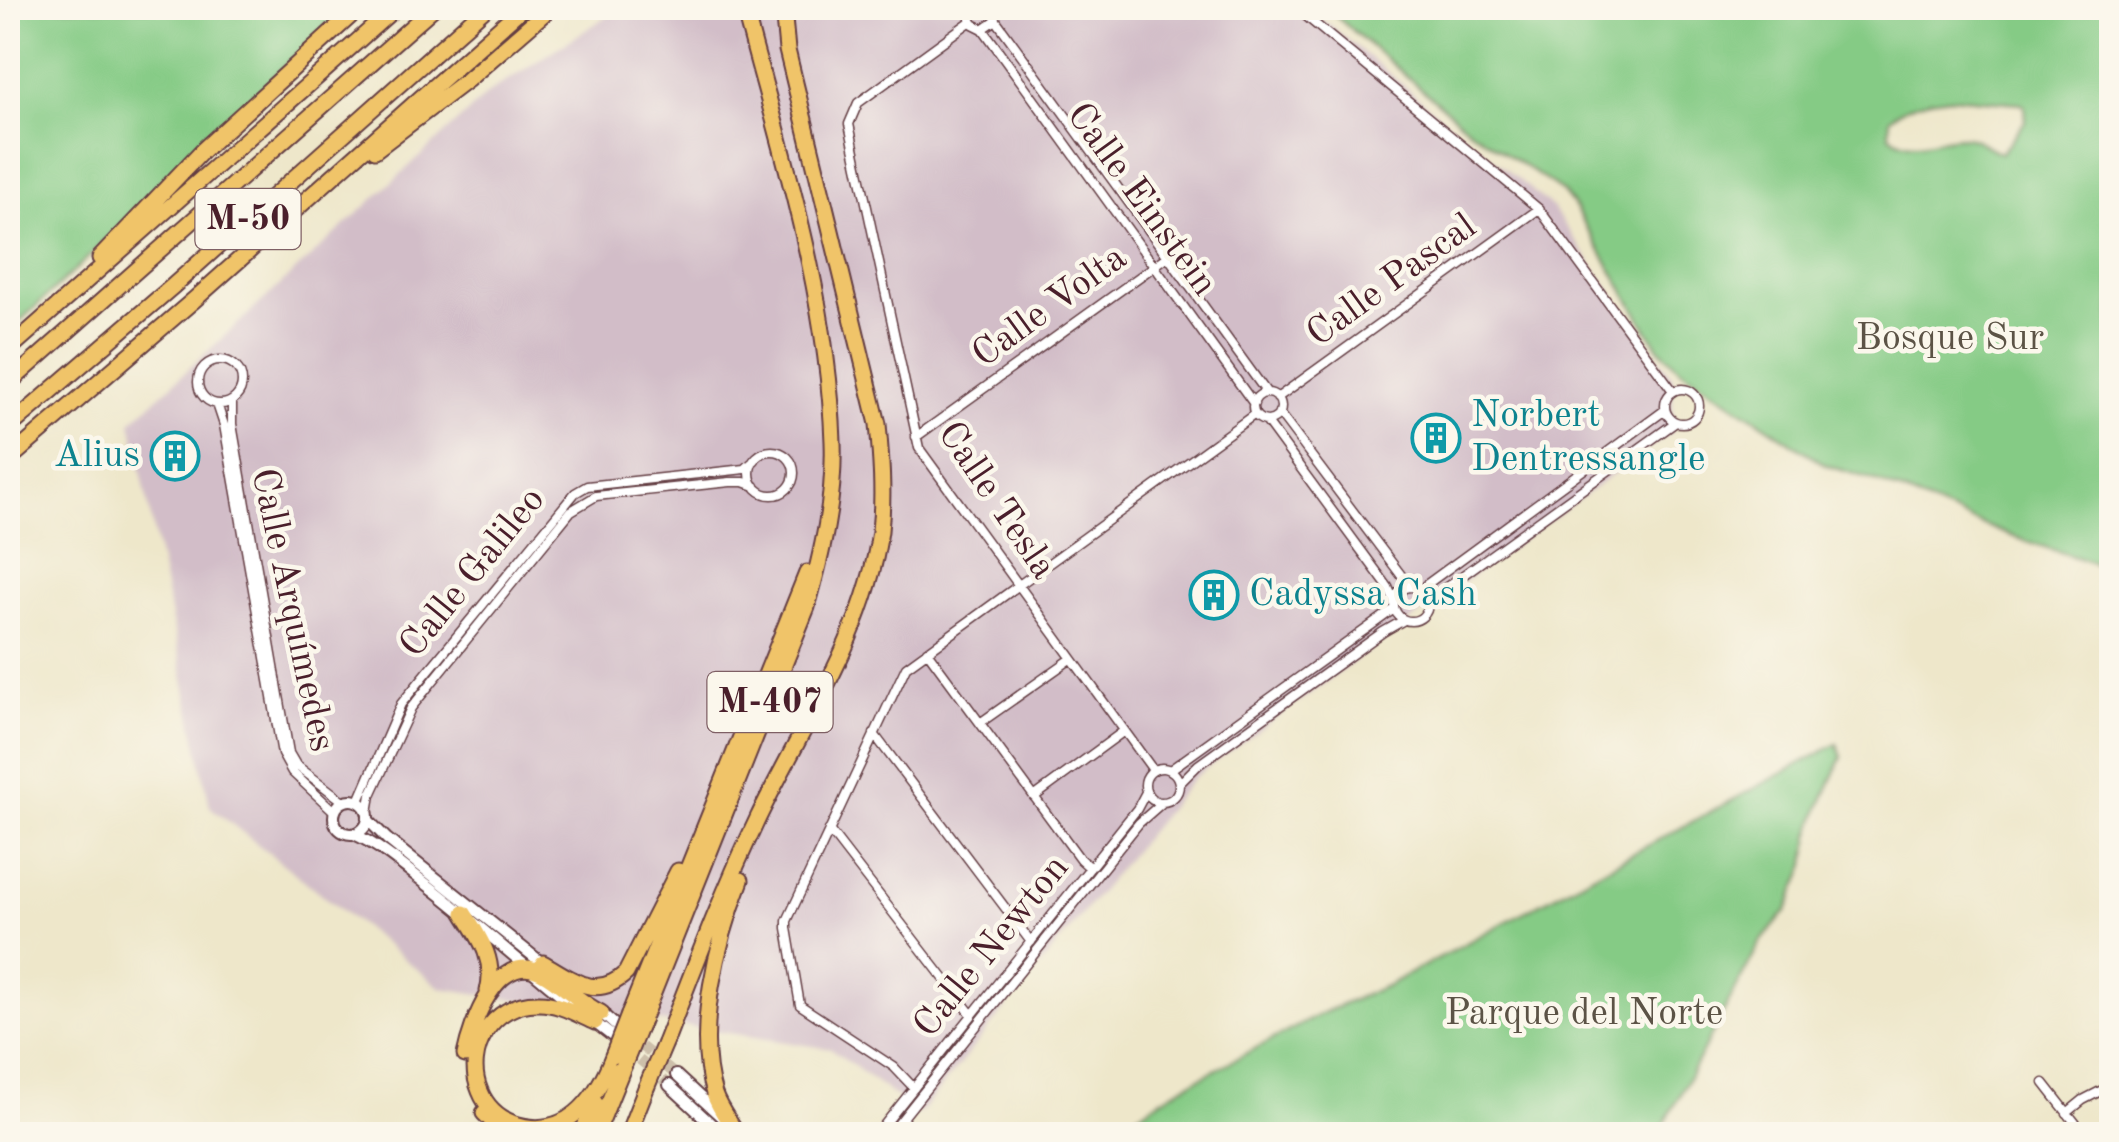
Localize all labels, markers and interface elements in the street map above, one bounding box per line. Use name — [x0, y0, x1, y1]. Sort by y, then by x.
street label: Calle Einstein — [1059, 97, 1223, 303]
road number: M-50 — [196, 189, 300, 249]
street label: Calle Pascal — [1301, 207, 1483, 355]
street label: Calle Volta — [966, 239, 1134, 375]
park label: Bosque Sur — [1856, 320, 2044, 358]
place label: Norbert Dentressangle — [1471, 397, 1706, 479]
building icon: Norbert Dentressangle — [1410, 412, 1462, 464]
street label: Calle Tesla — [930, 416, 1062, 587]
building icon: Alius — [149, 430, 201, 482]
place label: Alius — [54, 437, 140, 475]
street label: Calle Arquímedes — [243, 465, 341, 755]
street label: Calle Galileo — [393, 481, 553, 665]
building icon: Cadyssa Cash — [1188, 569, 1240, 621]
place label: Cadyssa Cash — [1249, 576, 1477, 614]
road number: M-407 — [708, 672, 832, 732]
street label: Calle Newton — [907, 849, 1077, 1045]
park label: Parque del Norte — [1445, 995, 1723, 1033]

